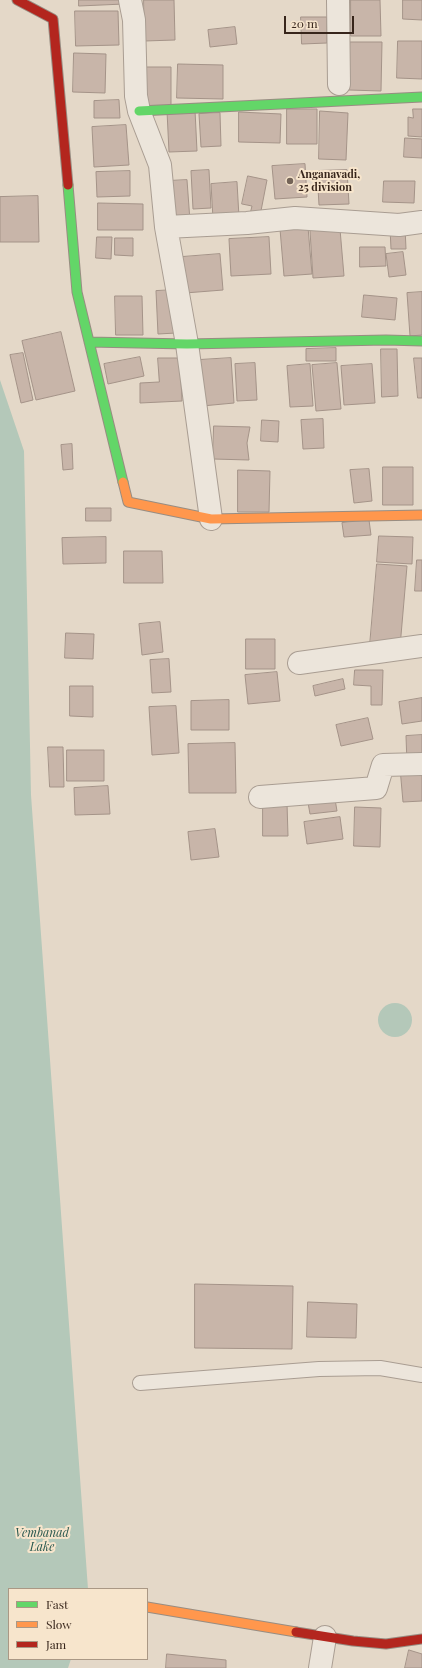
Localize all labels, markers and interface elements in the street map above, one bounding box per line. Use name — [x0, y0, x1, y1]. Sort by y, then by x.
scale bar — [286, 8, 356, 34]
text: 20 m — [291, 15, 318, 31]
place label: Anganavadi, 25 division — [298, 168, 360, 194]
marker: Anganavadi, 25 division — [285, 176, 295, 186]
water label: Vembanad Lake — [15, 1526, 69, 1554]
legend — [8, 1588, 148, 1660]
text: Fast — [46, 1596, 68, 1612]
text: Slow — [46, 1616, 72, 1632]
text: Jam — [46, 1636, 66, 1652]

